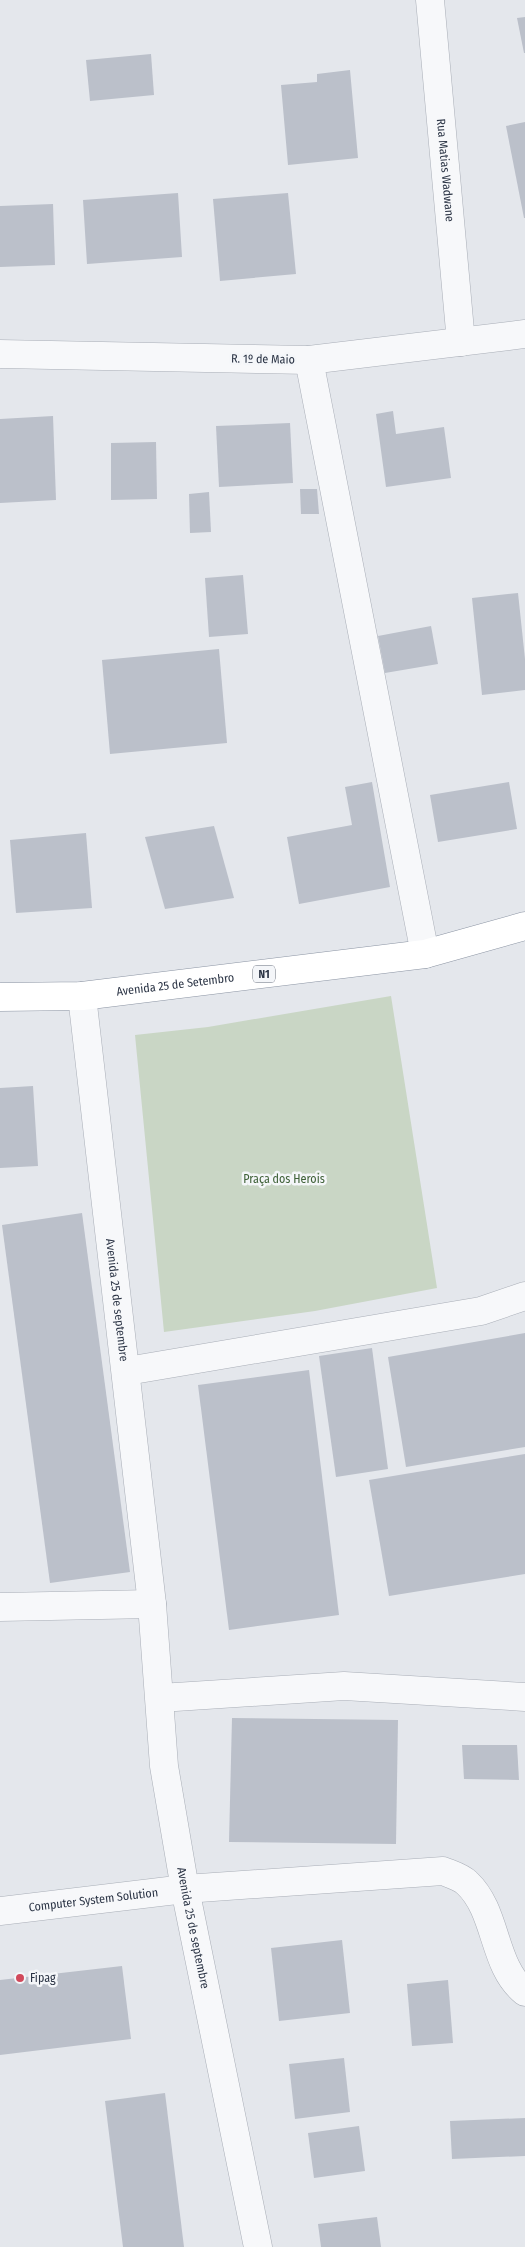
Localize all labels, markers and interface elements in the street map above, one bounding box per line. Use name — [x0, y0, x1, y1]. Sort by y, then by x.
street label: Rua Matias Wadwane — [434, 118, 457, 223]
street label: R. 1º de Maio — [231, 351, 295, 367]
road number: N1 — [253, 966, 275, 982]
street label: Avenida 25 de Setembro — [116, 970, 235, 999]
park label: Praça dos Herois — [243, 1172, 325, 1186]
street label: Avenida 25 de septembre — [103, 1238, 131, 1362]
street label: Avenida 25 de septembre — [174, 1866, 212, 1990]
street label: Computer System Solution — [28, 1885, 159, 1915]
place label: Fipag — [30, 1971, 56, 1985]
marker: Fipag — [14, 1972, 26, 1984]

